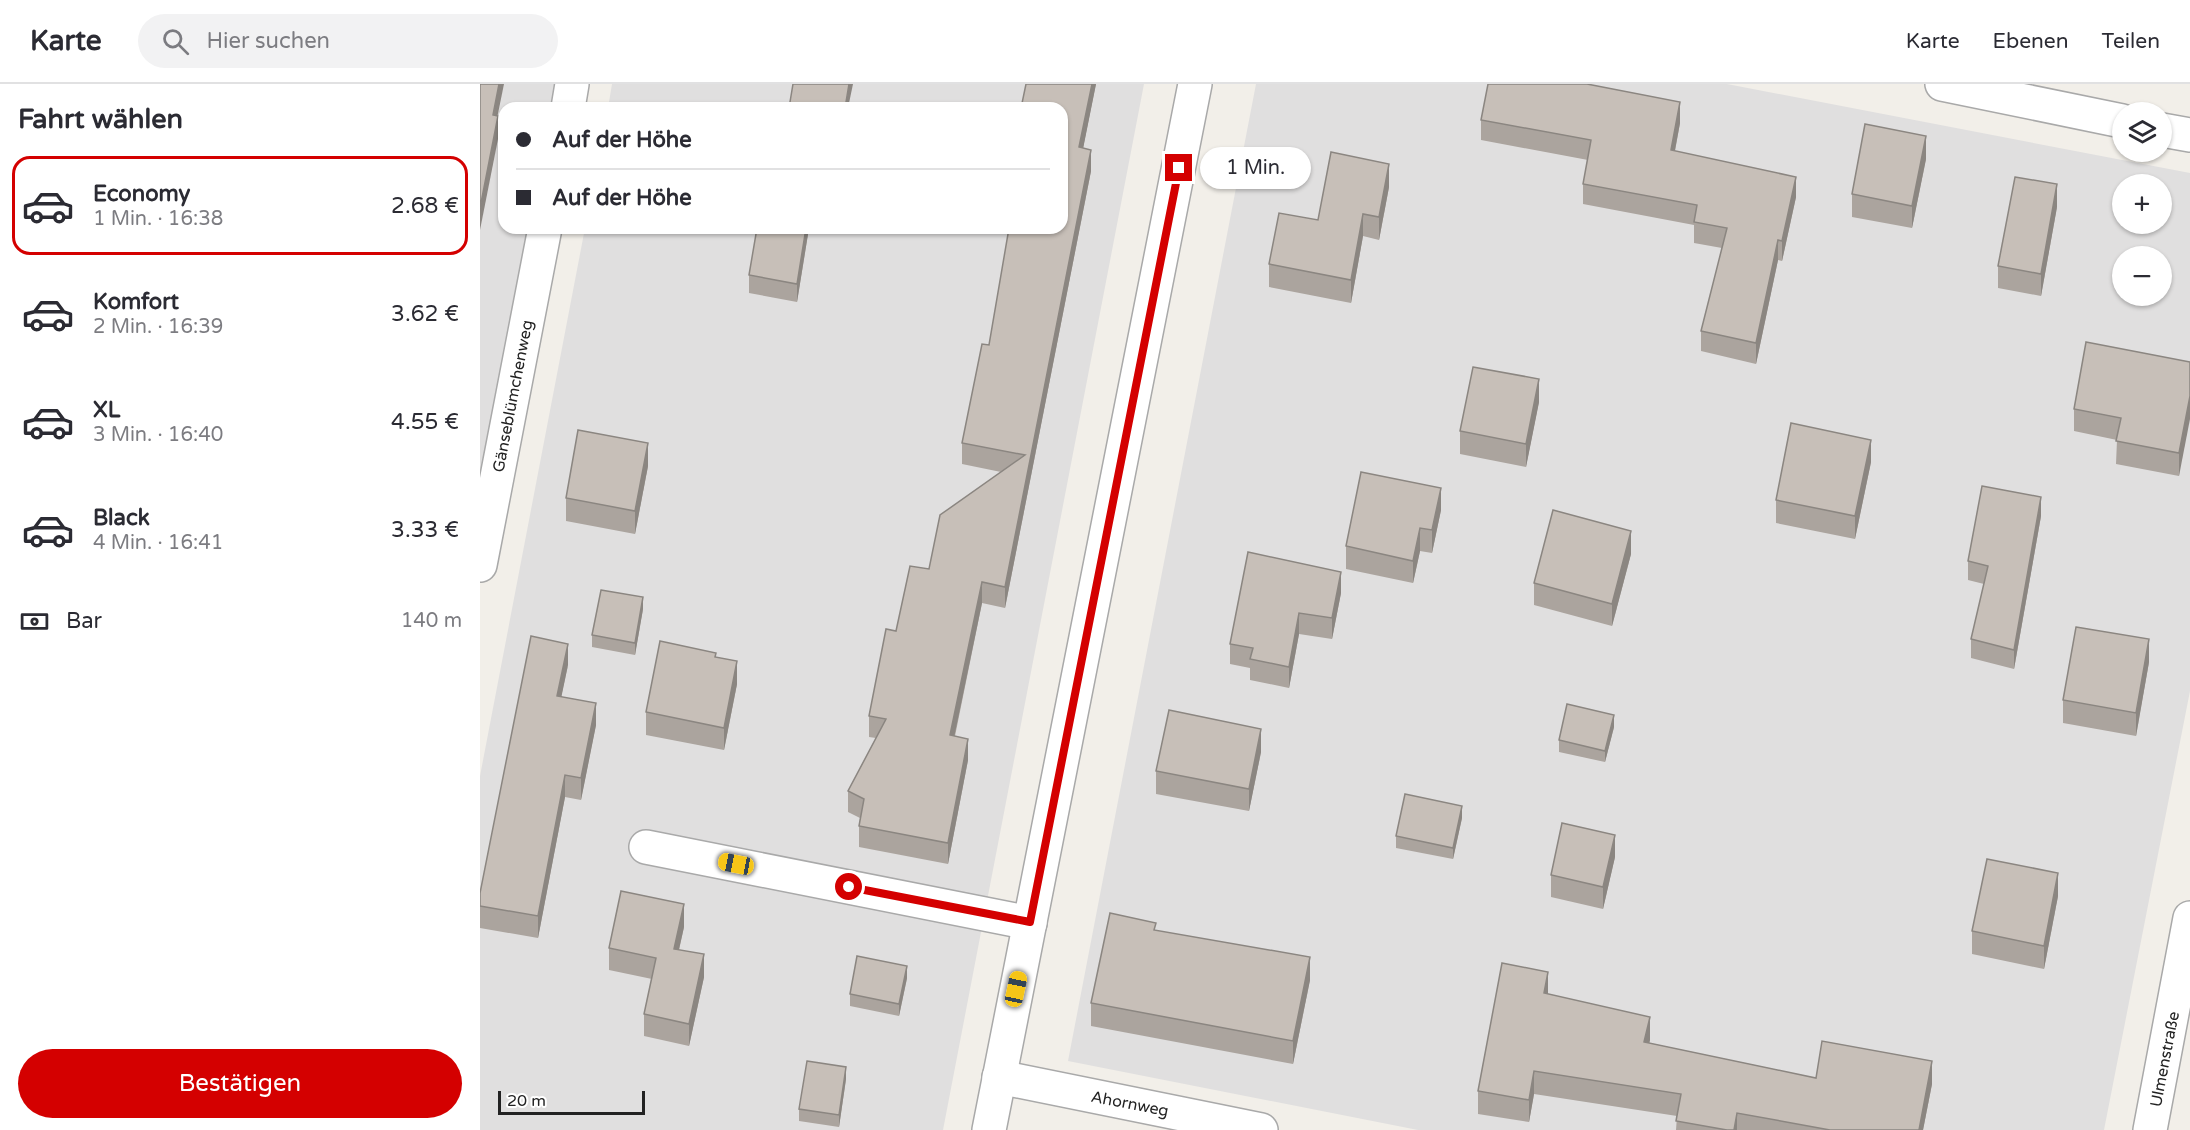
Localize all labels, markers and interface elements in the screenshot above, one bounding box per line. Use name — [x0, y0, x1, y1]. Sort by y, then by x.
search box — [138, 14, 558, 68]
text: Karte — [30, 24, 102, 58]
icon: search — [159, 25, 192, 58]
text: Hier suchen — [207, 28, 330, 54]
text: Karte — [1906, 29, 1960, 54]
text: Ebenen — [1993, 29, 2069, 54]
text: Teilen — [2102, 29, 2160, 54]
map controls — [2112, 102, 2172, 306]
button: layers — [2112, 102, 2172, 162]
text: Fahrt wählen — [18, 103, 183, 136]
text: Auf der Höhe — [552, 127, 692, 153]
callout: 1 Min. — [1200, 147, 1311, 189]
route end — [1165, 154, 1192, 181]
text: 1 Min. — [1226, 156, 1285, 180]
button: + — [2112, 174, 2172, 234]
icon: car — [21, 179, 75, 233]
text: Economy — [93, 181, 190, 207]
text: Auf der Höhe — [552, 185, 692, 211]
text: 2.68 € — [391, 193, 459, 219]
text: 1 Min. · 16:38 — [93, 207, 223, 231]
button: − — [2112, 246, 2172, 306]
icon: car — [21, 287, 75, 341]
text: Komfort — [93, 289, 179, 315]
text: 3.62 € — [391, 301, 459, 327]
text: 2 Min. · 16:39 — [93, 315, 223, 339]
street label: Gänseblümchenweg — [488, 318, 538, 474]
icon: car — [21, 395, 75, 449]
text: XL — [93, 397, 120, 423]
text: 4.55 € — [391, 409, 459, 435]
text: 3 Min. · 16:40 — [93, 423, 223, 447]
icon: car — [21, 503, 75, 557]
text: Black — [93, 505, 150, 531]
text: 3.33 € — [391, 517, 459, 543]
text: 4 Min. · 16:41 — [93, 531, 223, 555]
icon: cash — [18, 605, 51, 638]
text: Bar — [66, 608, 102, 634]
text: 140 m — [401, 609, 462, 633]
car — [717, 852, 755, 876]
route start — [835, 873, 862, 900]
car — [1003, 970, 1029, 1008]
street label: Ulmenstraße — [2146, 1010, 2184, 1109]
button: Bestätigen — [18, 1049, 462, 1118]
street label: Ahornweg — [1089, 1087, 1170, 1121]
scale bar — [498, 1088, 645, 1116]
text: 20 m — [507, 1091, 546, 1111]

